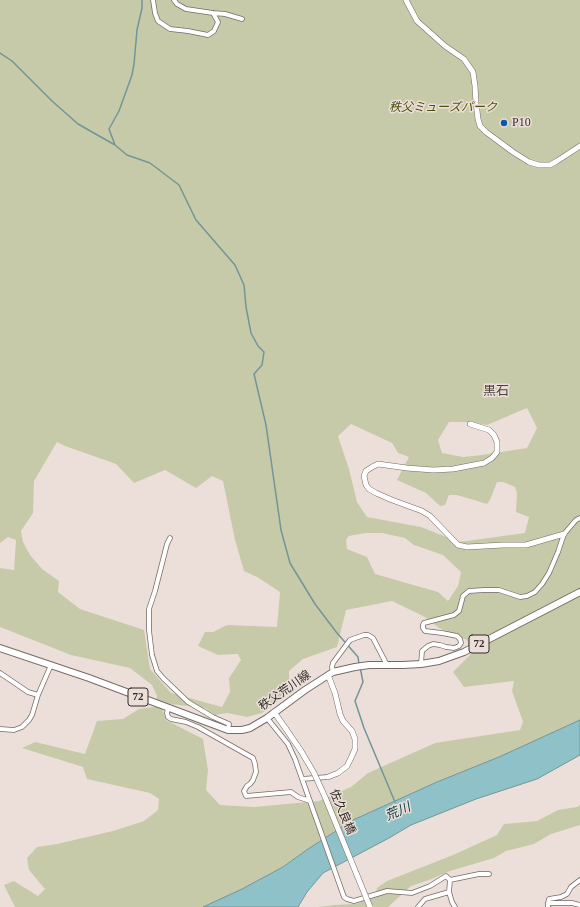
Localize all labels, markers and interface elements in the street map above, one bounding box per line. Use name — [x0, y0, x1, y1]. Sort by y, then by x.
park label: 秩父ミューズパーク — [389, 101, 497, 115]
place label: P10 — [512, 116, 531, 130]
marker: P10 — [499, 118, 509, 128]
district label: 黒石 — [483, 384, 509, 400]
road number: 72 — [469, 635, 489, 653]
street label: 秩父荒川線 — [256, 668, 314, 714]
road number: 72 — [128, 688, 148, 706]
street label: 佐久良橋 — [326, 787, 358, 837]
water label: 荒川 — [383, 800, 413, 824]

